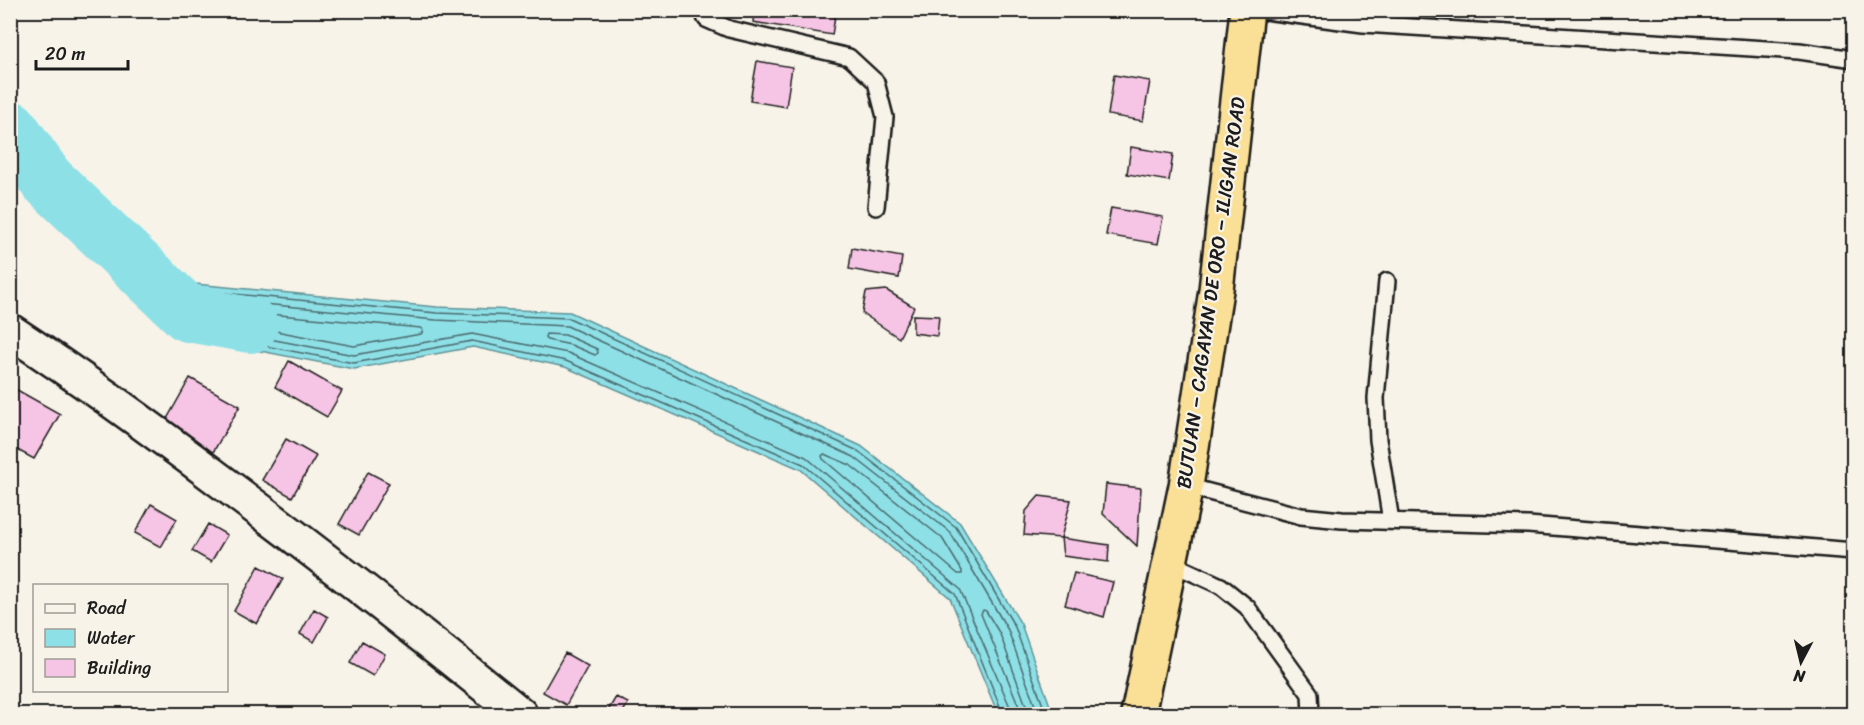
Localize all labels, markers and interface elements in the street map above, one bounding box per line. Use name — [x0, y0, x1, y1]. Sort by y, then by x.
scale bar — [36, 33, 128, 71]
text: 20 m — [45, 38, 85, 70]
street label: BUTUAN – CAGAYAN DE ORO – ILIGAN ROAD — [1166, 95, 1256, 491]
legend — [33, 584, 228, 692]
text: Road — [87, 592, 127, 624]
text: Water — [87, 622, 136, 654]
north arrow — [1771, 632, 1831, 692]
text: Building — [87, 652, 151, 684]
text: N — [1791, 661, 1807, 692]

